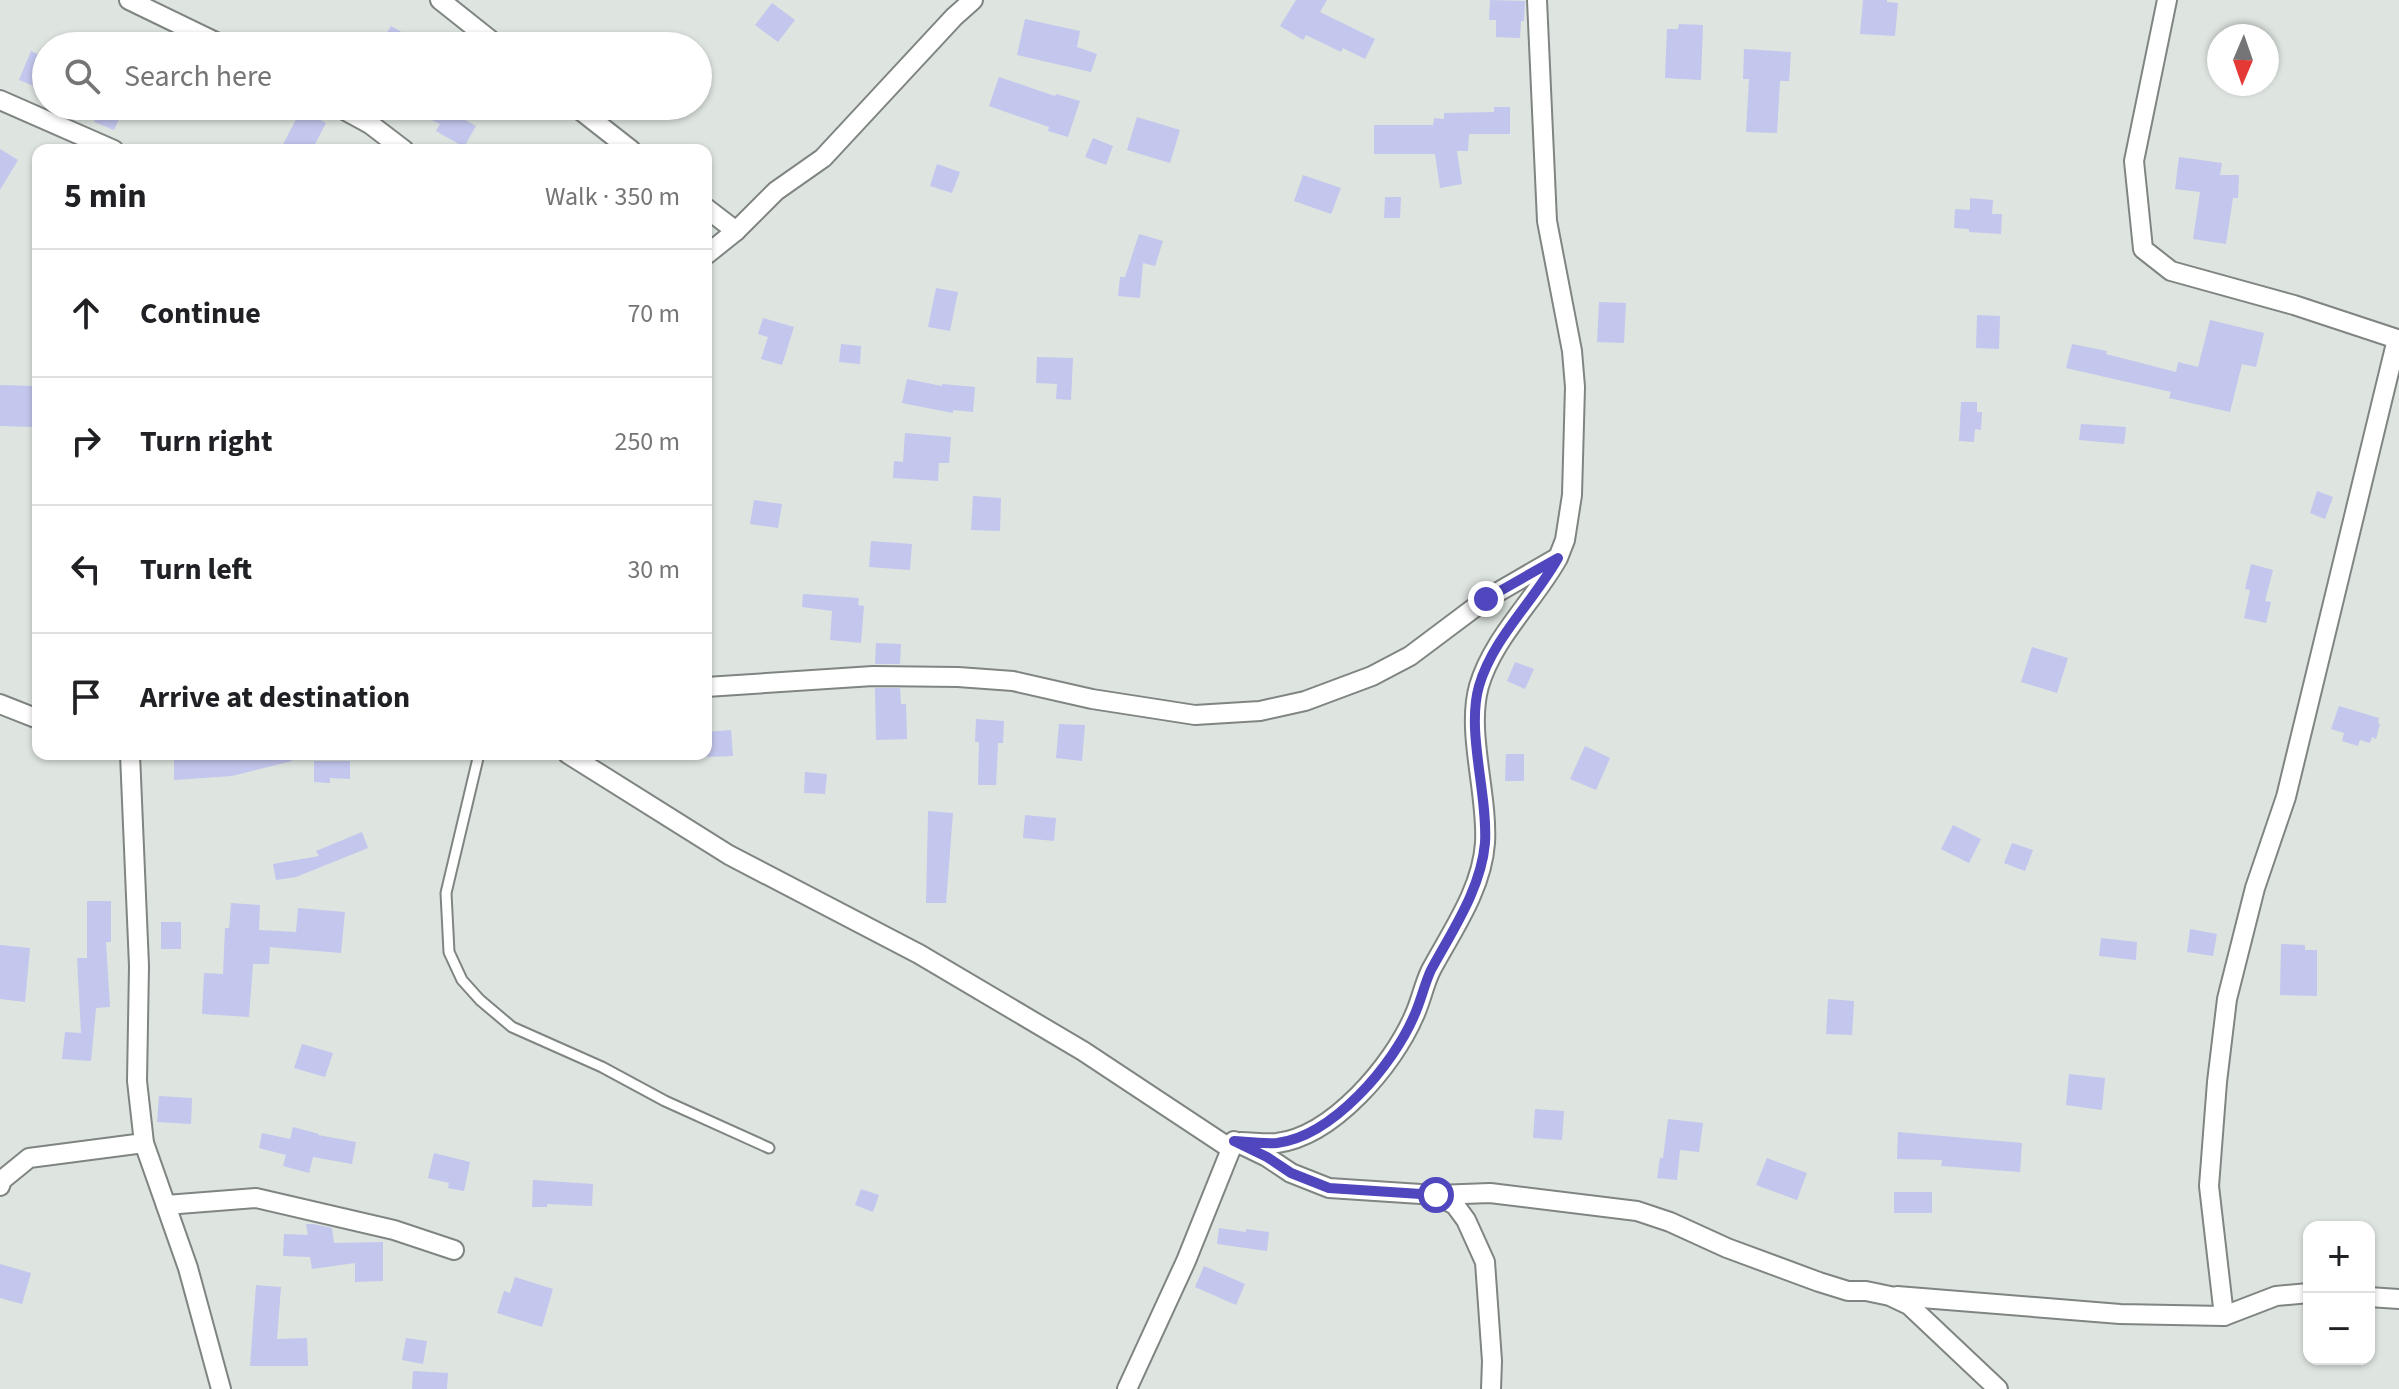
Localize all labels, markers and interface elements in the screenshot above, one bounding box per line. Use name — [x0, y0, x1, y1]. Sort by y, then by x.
north arrow — [2207, 24, 2279, 96]
search box — [32, 32, 712, 120]
icon: search — [60, 54, 104, 98]
text: Search here — [124, 55, 272, 98]
text: 5 min — [64, 172, 147, 221]
text: Walk · 350 m — [545, 178, 680, 215]
icon: ahead — [64, 291, 108, 335]
text: Continue — [140, 292, 261, 335]
text: 70 m — [627, 295, 680, 332]
icon: right — [64, 419, 108, 463]
text: Turn right — [140, 420, 272, 463]
text: 250 m — [614, 423, 680, 460]
icon: left — [64, 547, 108, 591]
text: Turn left — [140, 548, 252, 591]
text: 30 m — [627, 551, 680, 588]
route end — [1468, 581, 1504, 617]
icon: arrive — [64, 675, 108, 719]
text: Arrive at destination — [140, 676, 410, 719]
route start — [1418, 1177, 1454, 1213]
map controls — [2303, 1221, 2375, 1365]
button: + — [2303, 1221, 2375, 1293]
button: − — [2303, 1293, 2375, 1365]

